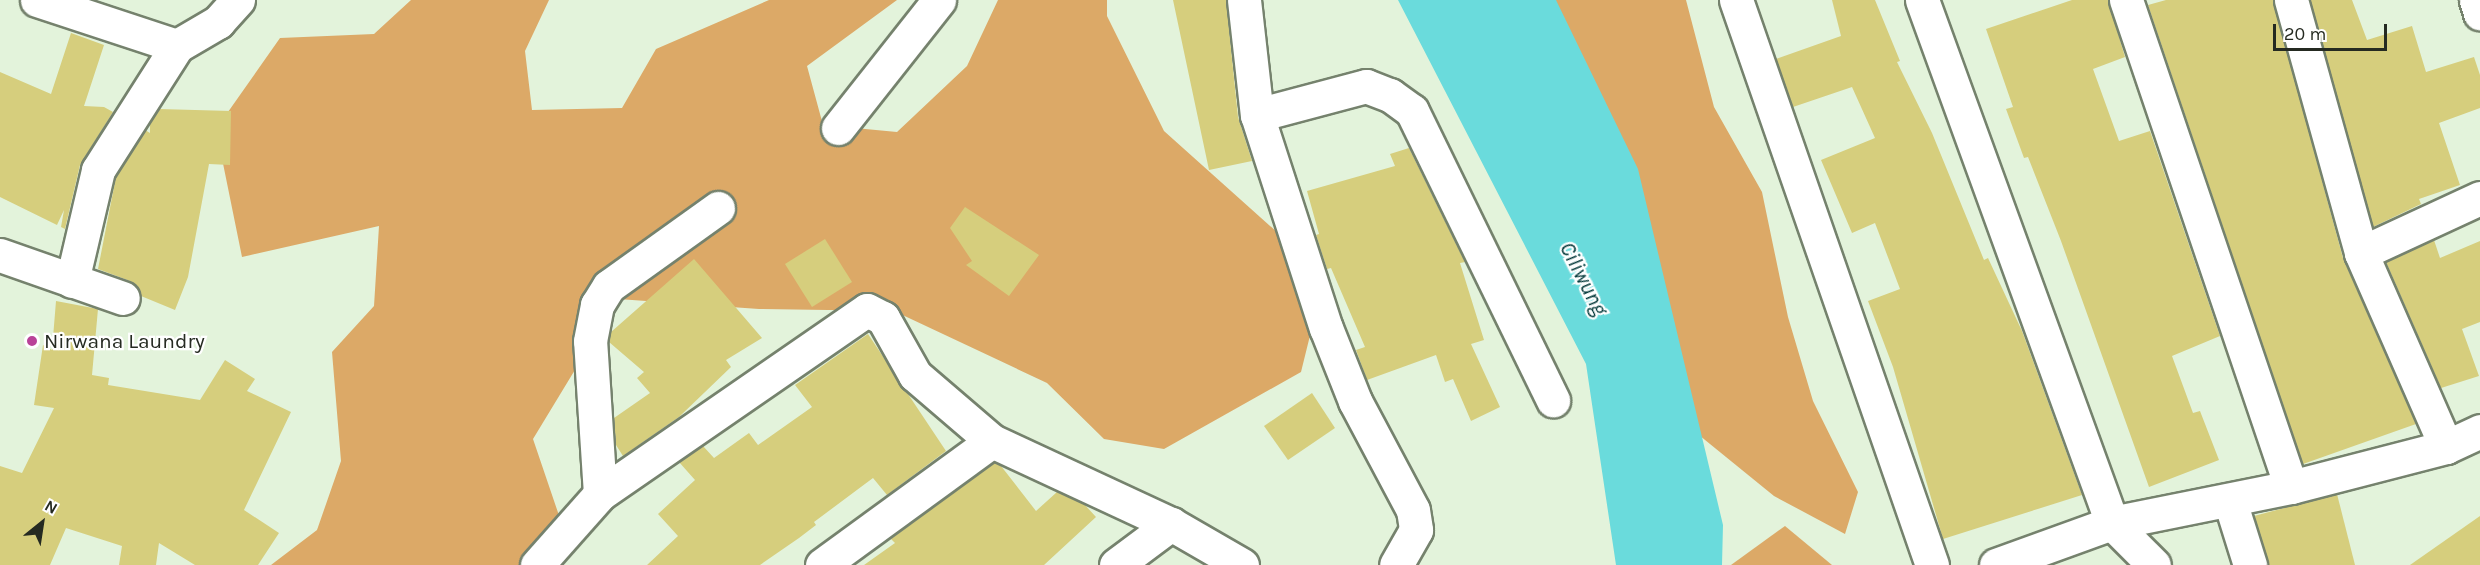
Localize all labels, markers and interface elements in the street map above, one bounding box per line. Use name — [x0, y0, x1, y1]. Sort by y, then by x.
scale bar — [2276, 12, 2390, 50]
text: 20 m — [2284, 23, 2326, 45]
water label: Ciliwung — [1553, 238, 1613, 320]
place label: Nirwana Laundry — [44, 328, 205, 354]
marker: Nirwana Laundry — [25, 334, 39, 348]
north arrow — [12, 493, 72, 553]
text: N — [42, 496, 61, 518]

